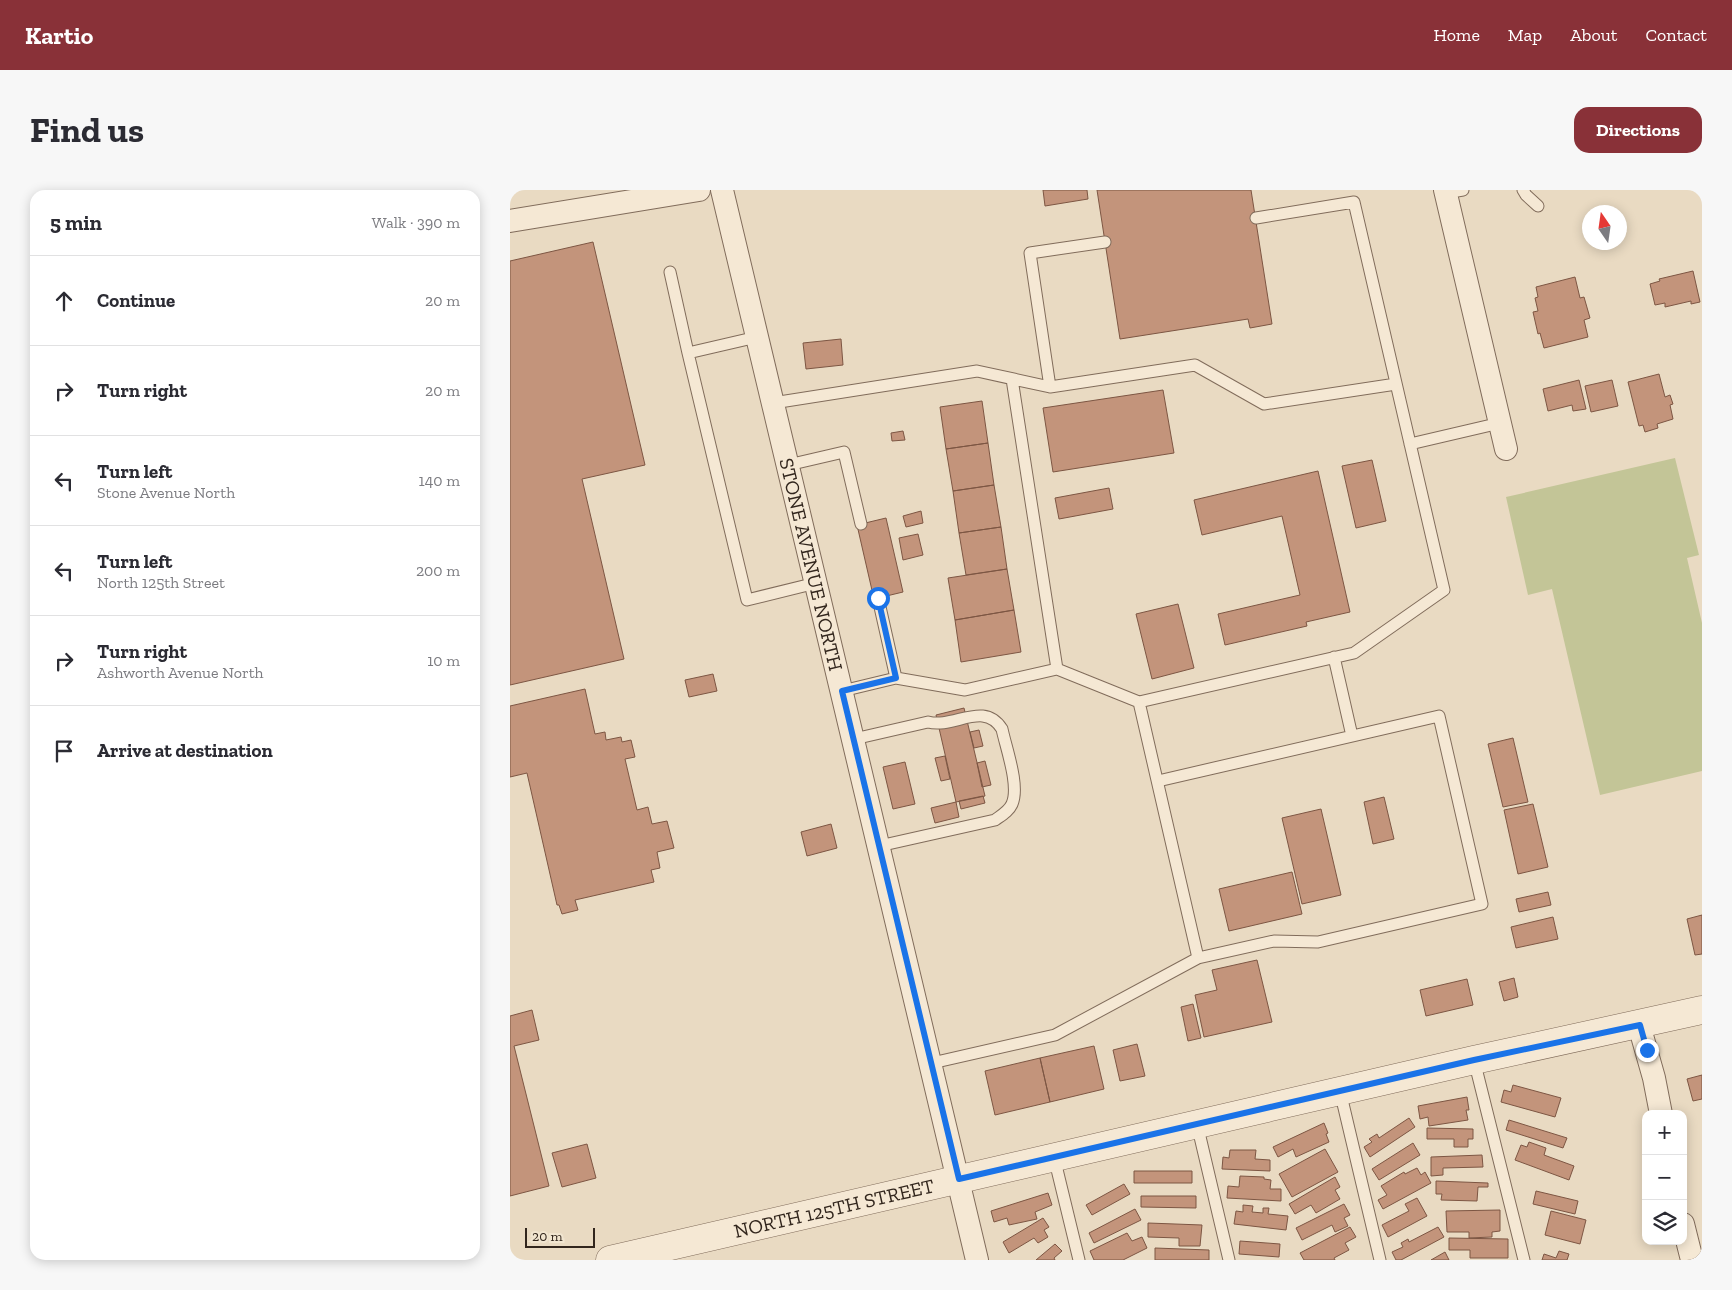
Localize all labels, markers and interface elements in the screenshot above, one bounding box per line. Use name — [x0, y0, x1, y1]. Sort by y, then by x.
text: Kartio — [25, 21, 93, 50]
text: Home — [1433, 24, 1480, 46]
text: Map — [1508, 24, 1542, 46]
text: About — [1570, 24, 1617, 46]
text: Contact — [1645, 24, 1707, 46]
button: Directions — [1574, 107, 1702, 153]
text: Find us — [30, 109, 144, 151]
north arrow — [1582, 205, 1627, 250]
text: 5 min — [50, 210, 102, 235]
text: Walk · 390 m — [372, 213, 460, 232]
icon: ahead — [50, 287, 78, 315]
text: Continue — [97, 289, 175, 312]
text: 20 m — [425, 291, 460, 310]
icon: right — [50, 377, 78, 405]
text: Turn right — [97, 379, 187, 402]
text: 20 m — [425, 381, 460, 400]
street label: STONE AVENUE NORTH — [774, 456, 848, 673]
text: Turn left — [97, 460, 172, 483]
icon: left — [50, 467, 78, 495]
text: 140 m — [419, 471, 460, 490]
text: Stone Avenue North — [97, 483, 235, 502]
text: Turn left — [97, 550, 172, 573]
icon: left — [50, 557, 78, 585]
text: 200 m — [416, 561, 460, 580]
text: North 125th Street — [97, 573, 225, 592]
route start — [867, 587, 890, 610]
text: Turn right — [97, 640, 187, 663]
icon: right — [50, 647, 78, 675]
text: 10 m — [427, 651, 460, 670]
text: Ashworth Avenue North — [97, 663, 264, 682]
icon: arrive — [50, 737, 78, 765]
text: Arrive at destination — [97, 739, 273, 762]
route end — [1636, 1039, 1659, 1062]
map controls — [1642, 1110, 1687, 1245]
button: + — [1642, 1110, 1687, 1155]
button: − — [1642, 1155, 1687, 1200]
street label: NORTH 125TH STREET — [732, 1173, 937, 1243]
button: layers — [1642, 1200, 1687, 1245]
scale bar — [525, 1225, 595, 1248]
text: 20 m — [532, 1228, 563, 1245]

